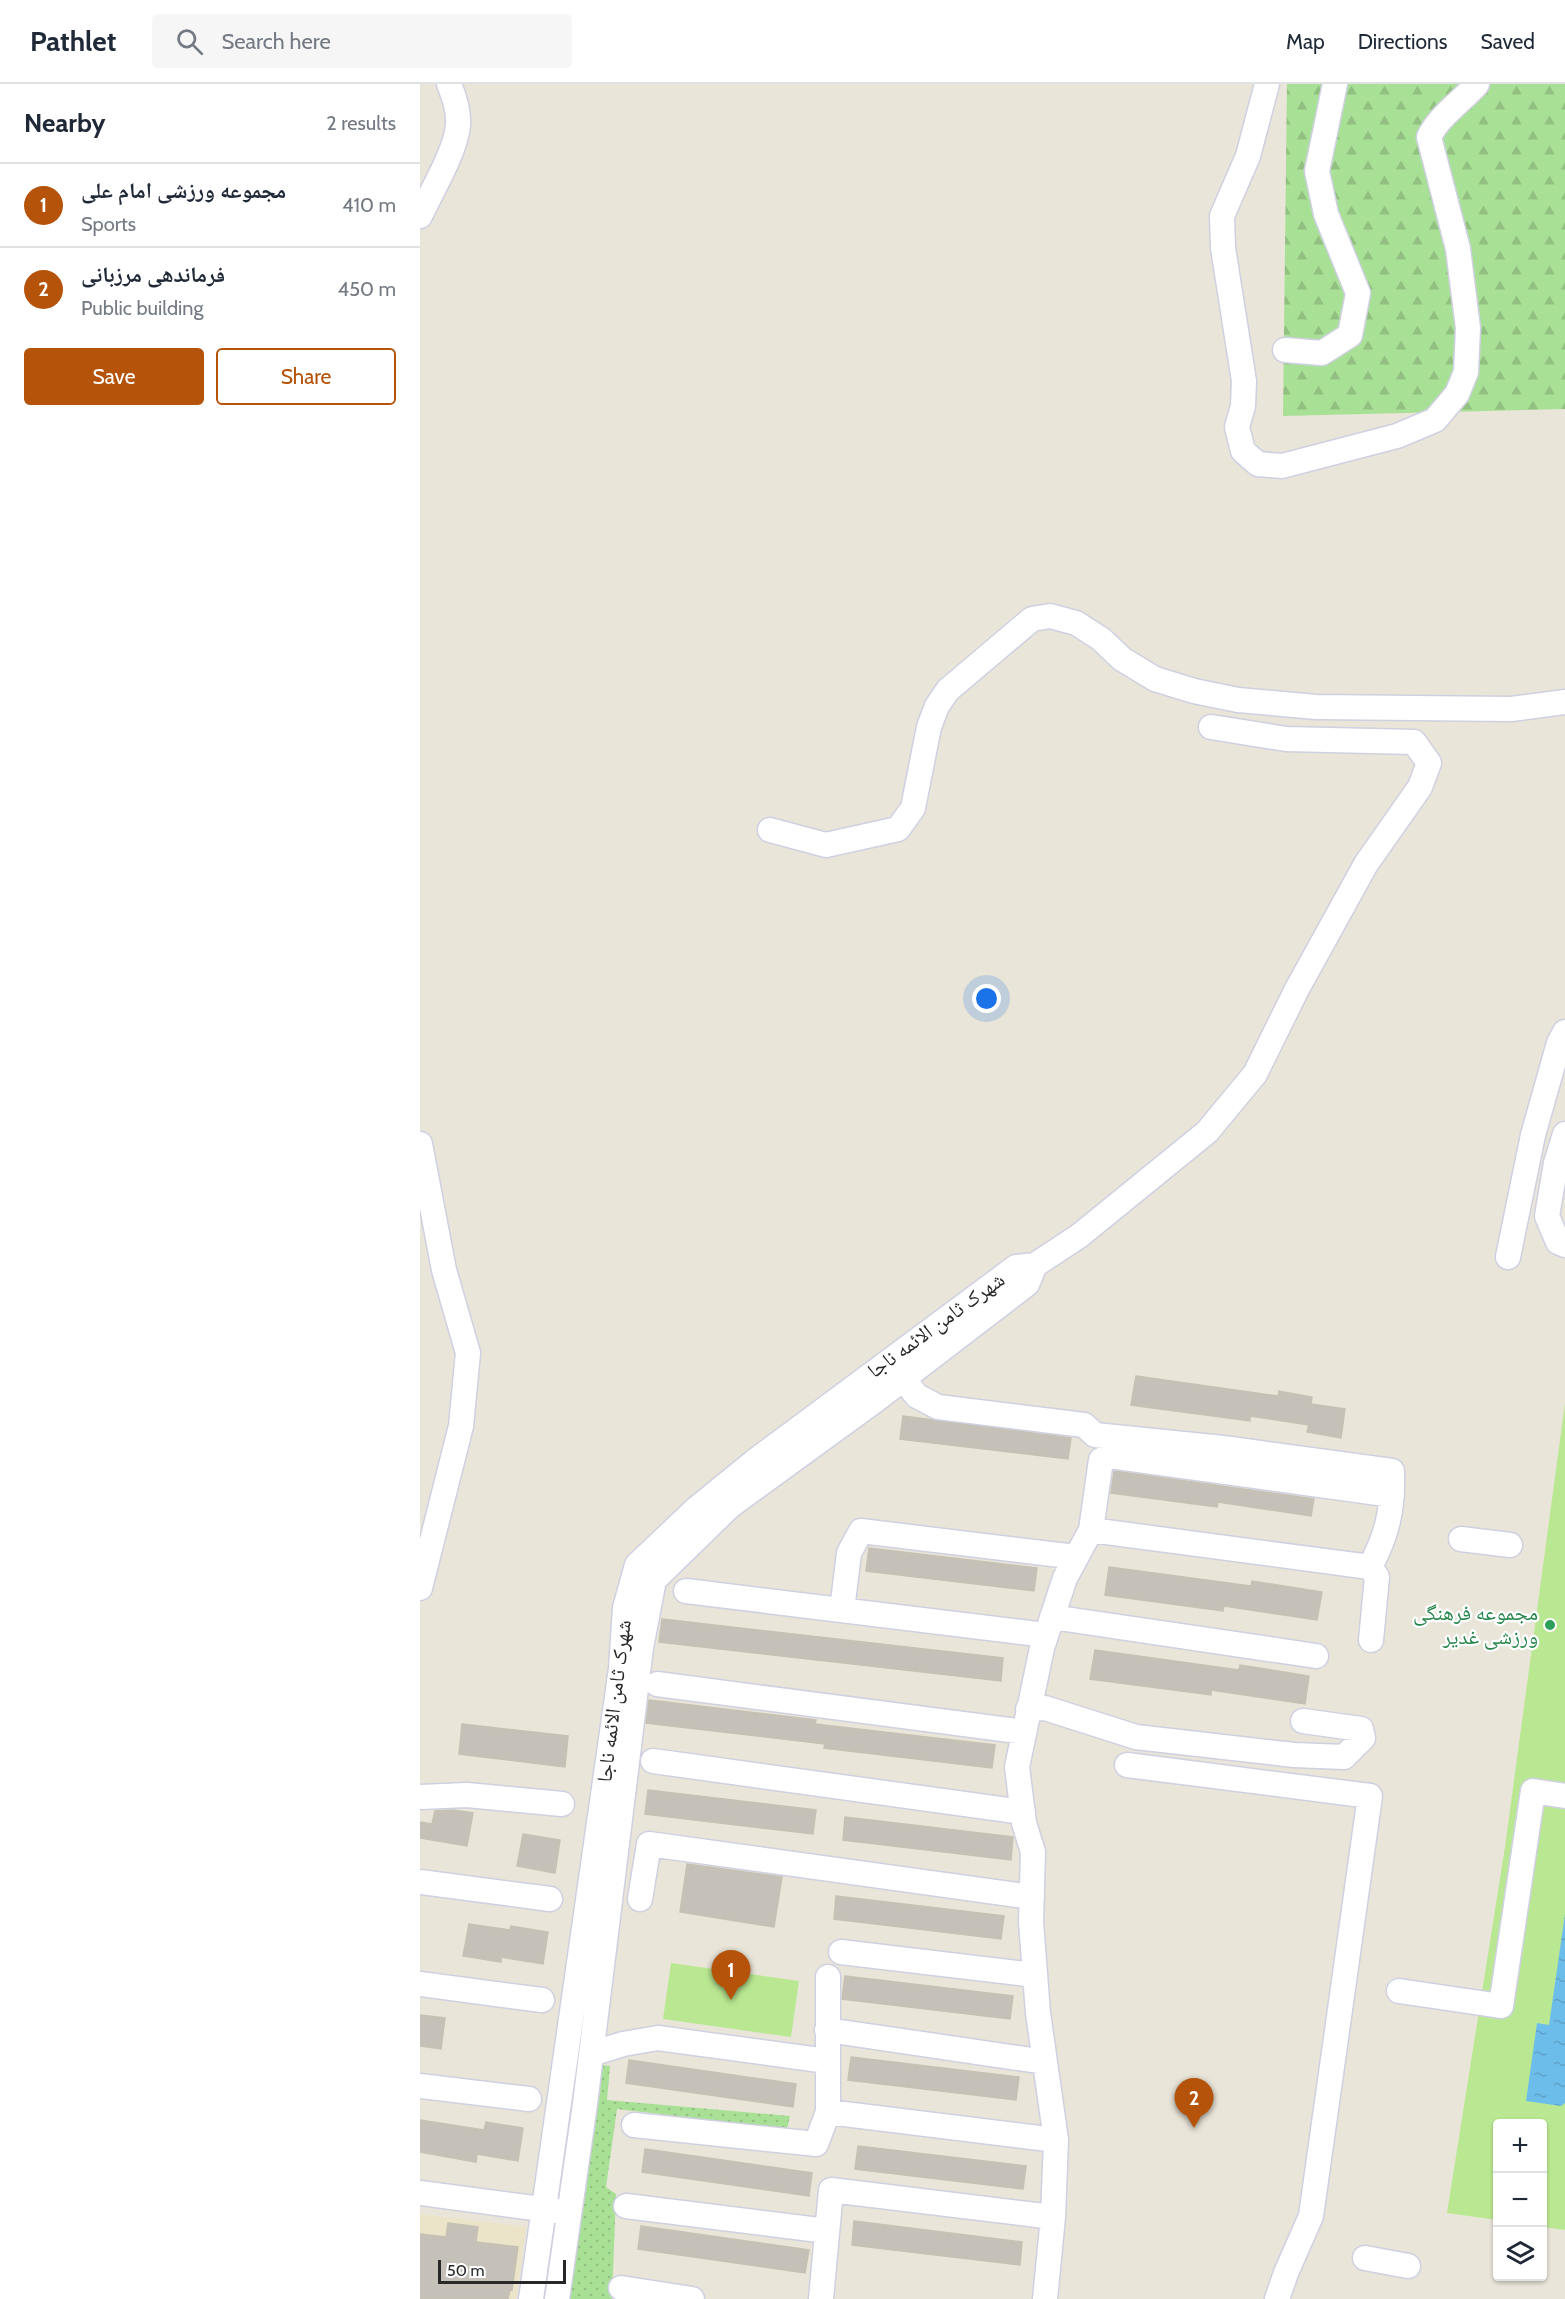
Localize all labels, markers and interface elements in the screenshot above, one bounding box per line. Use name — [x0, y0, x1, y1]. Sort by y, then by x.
search box — [152, 14, 572, 68]
text: Pathlet — [30, 24, 116, 58]
icon: search — [173, 25, 206, 58]
text: Search here — [221, 28, 331, 55]
text: Map — [1286, 29, 1325, 54]
text: Directions — [1358, 29, 1447, 54]
text: Saved — [1480, 29, 1535, 54]
text: Nearby — [24, 107, 105, 139]
text: 2 results — [326, 111, 396, 135]
text: مجموعه ورزشی امام علی — [81, 177, 286, 204]
text: 1 — [40, 193, 47, 217]
text: 410 m — [342, 193, 396, 217]
text: Sports — [81, 212, 136, 236]
text: فرماندهی مرزبانی — [81, 261, 225, 288]
text: 2 — [38, 277, 49, 301]
text: 450 m — [338, 277, 396, 301]
text: Public building — [81, 296, 203, 320]
button: Save — [24, 348, 204, 405]
button: Share — [216, 348, 396, 405]
your location — [972, 984, 1001, 1013]
street label: شهرک ثامن الائمه ناجا — [862, 1266, 1010, 1384]
place label: مجموعه فرهنگی ورزشی غدیر — [1413, 1600, 1538, 1650]
street label: شهرک ثامن الائمه ناجا — [591, 1618, 637, 1784]
marker: مجموعه فرهنگی ورزشی غدیر — [1543, 1618, 1557, 1632]
pin: 1 — [712, 1950, 750, 2000]
pin: 2 — [1174, 2078, 1214, 2128]
map controls — [1493, 2119, 1547, 2281]
button: + — [1493, 2119, 1547, 2173]
button: − — [1493, 2173, 1547, 2227]
button: layers — [1493, 2227, 1547, 2281]
scale bar — [438, 2257, 566, 2284]
text: 50 m — [447, 2261, 484, 2280]

